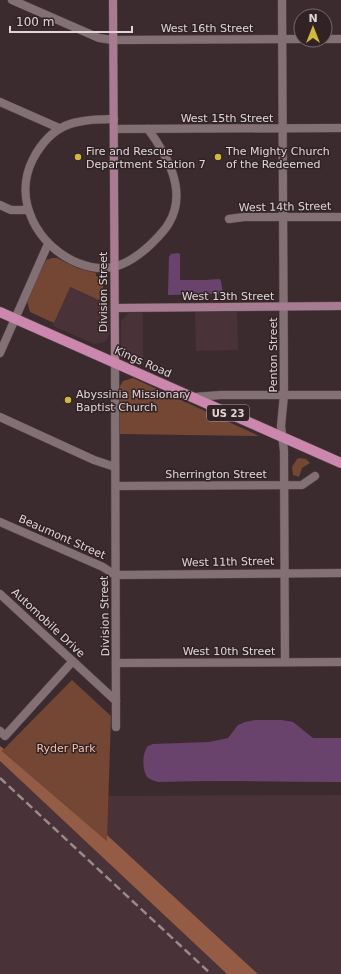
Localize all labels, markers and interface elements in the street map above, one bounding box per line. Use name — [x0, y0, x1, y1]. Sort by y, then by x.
scale bar — [10, 8, 132, 34]
north arrow — [293, 8, 333, 48]
text: N — [308, 12, 318, 25]
text: 100 m — [16, 15, 54, 29]
street label: West 16th Street — [161, 22, 254, 35]
street label: West 15th Street — [181, 112, 274, 125]
place label: Fire and Rescue Department Station 7 — [86, 145, 206, 171]
place label: The Mighty Church of the Redeemed — [225, 145, 330, 171]
marker: Fire and Rescue Department Station 7 — [73, 152, 83, 162]
marker: The Mighty Church of the Redeemed — [213, 152, 223, 162]
street label: West 14th Street — [239, 200, 332, 214]
street label: Division Street — [97, 251, 110, 332]
street label: West 13th Street — [182, 290, 275, 303]
street label: Penton Street — [267, 317, 280, 392]
street label: Kings Road — [112, 344, 174, 380]
place label: Abyssinia Missionary Baptist Church — [76, 388, 191, 414]
marker: Abyssinia Missionary Baptist Church — [63, 395, 73, 405]
road number: US 23 — [207, 405, 249, 421]
street label: Sherrington Street — [165, 468, 267, 481]
street label: Beaumont Street — [17, 512, 108, 562]
street label: West 11th Street — [182, 555, 275, 569]
street label: Division Street — [98, 575, 112, 656]
street label: Automobile Drive — [9, 586, 88, 661]
street label: West 10th Street — [183, 645, 276, 658]
park label: Ryder Park — [36, 742, 96, 755]

